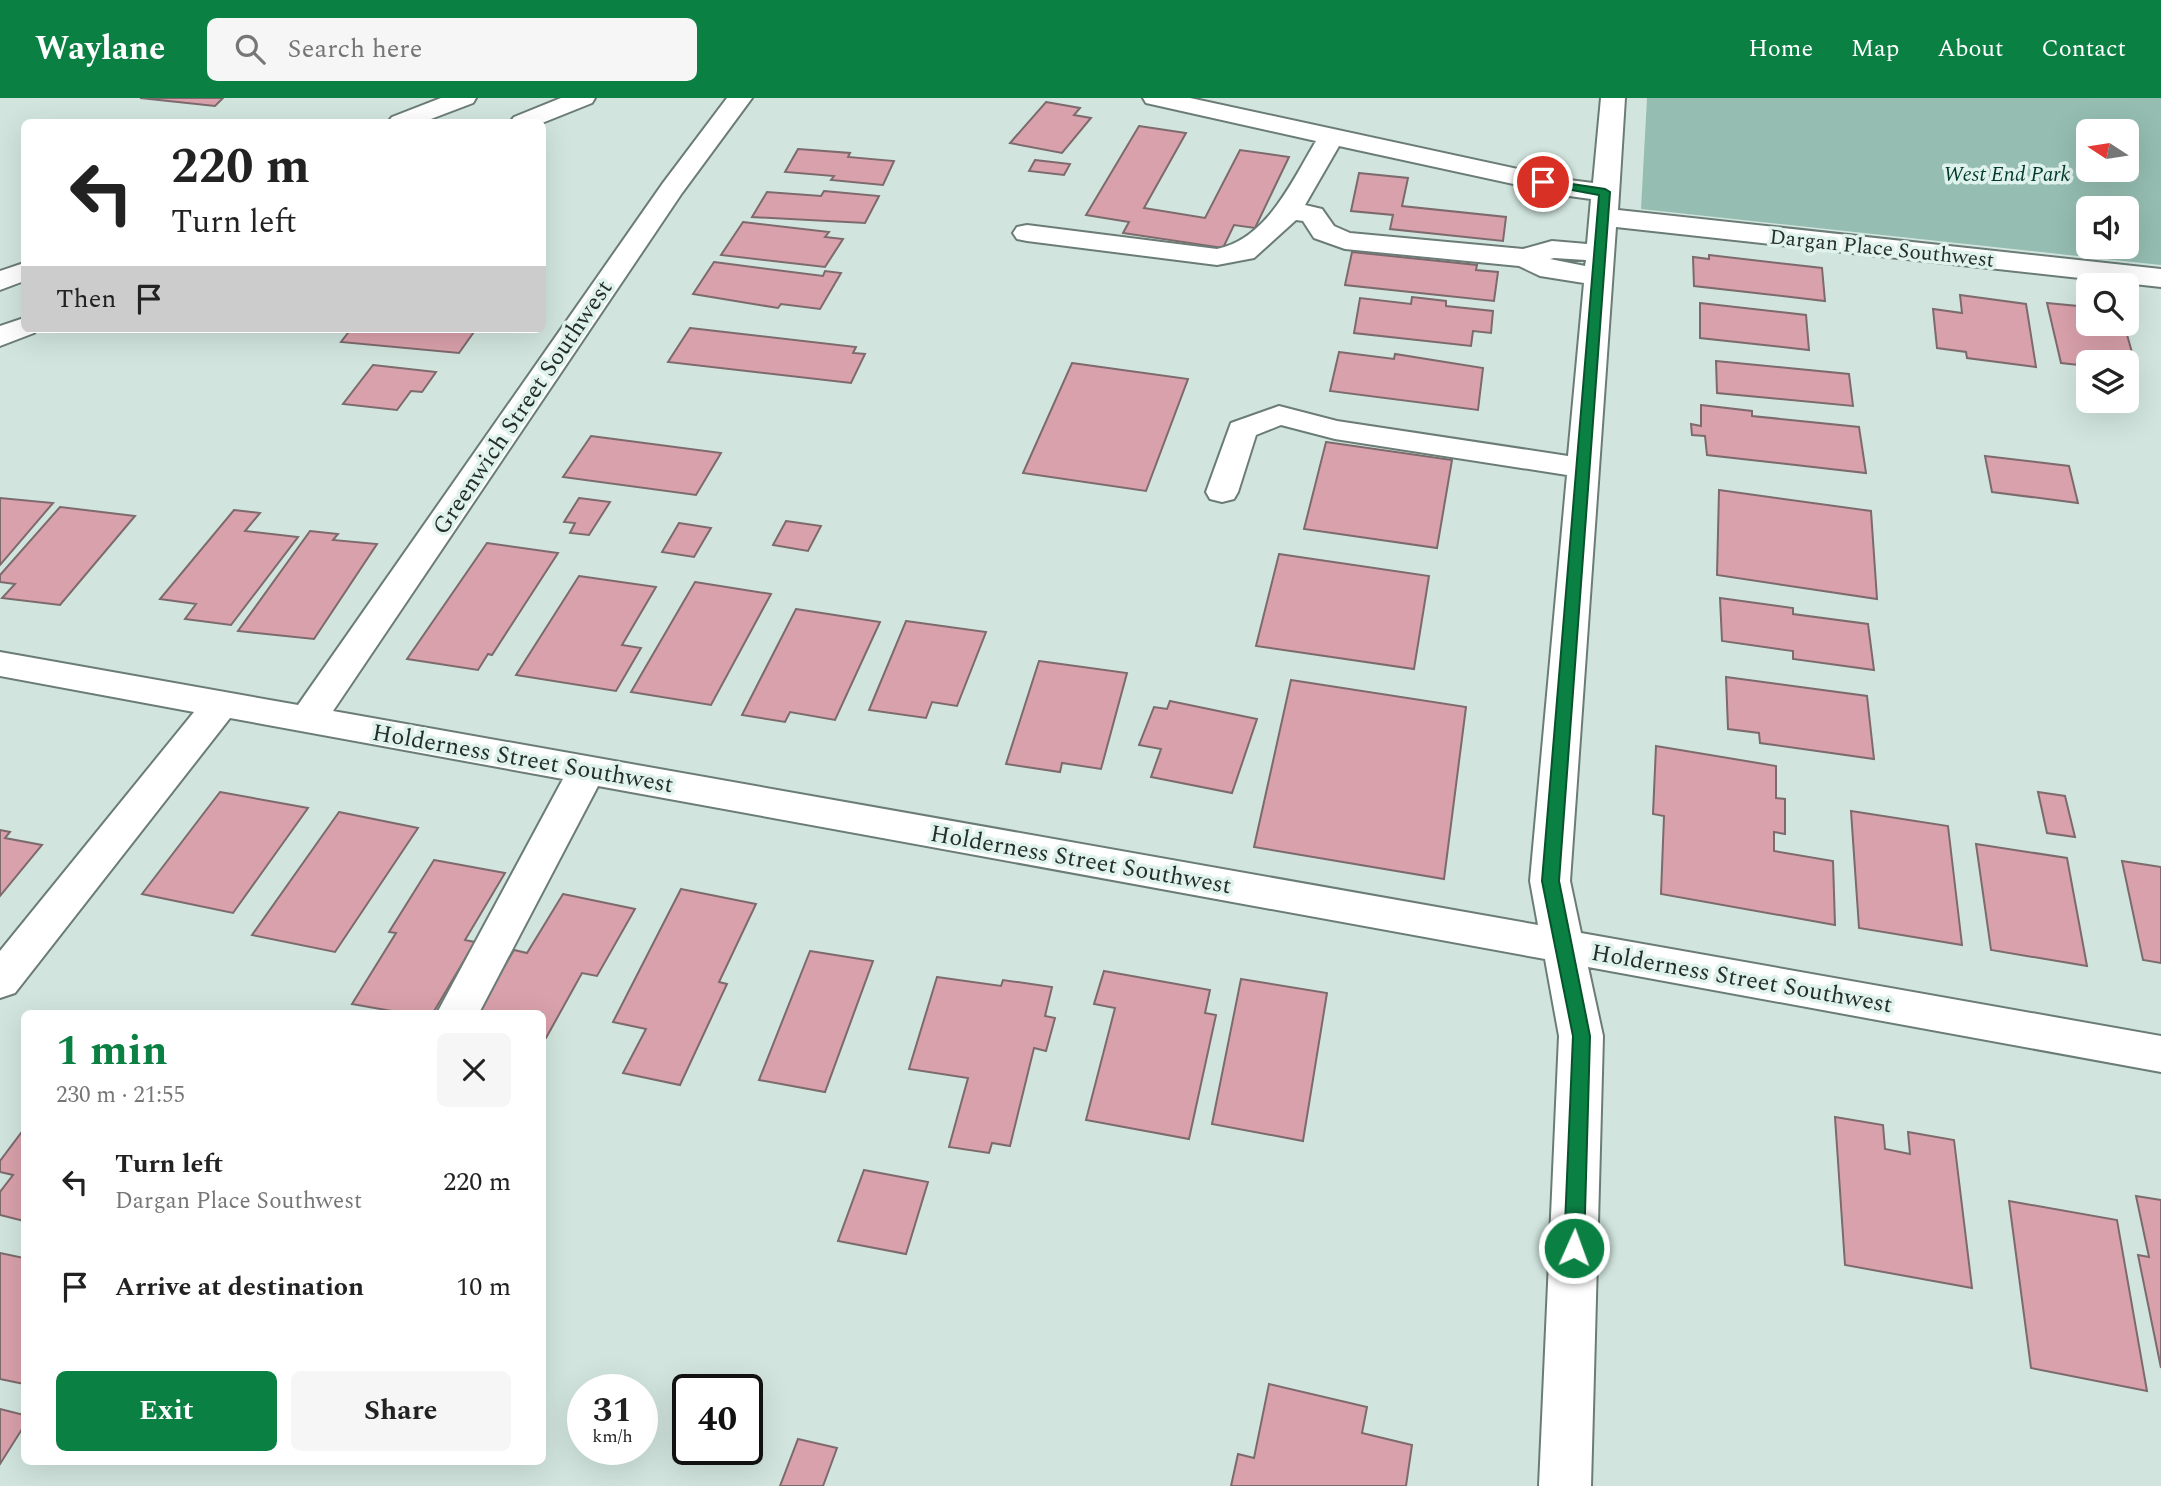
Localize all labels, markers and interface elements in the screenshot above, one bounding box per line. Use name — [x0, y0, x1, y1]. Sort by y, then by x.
search box — [207, 18, 697, 81]
text: Waylane — [35, 24, 165, 74]
text: Search here — [287, 29, 422, 69]
icon: search — [231, 30, 269, 68]
text: Home — [1748, 31, 1813, 67]
text: Map — [1851, 31, 1899, 67]
text: About — [1937, 31, 2003, 67]
text: Contact — [2041, 31, 2126, 67]
north arrow — [2076, 119, 2138, 182]
map controls — [2076, 119, 2139, 413]
text: 220 m — [171, 130, 310, 205]
icon: left — [56, 147, 147, 238]
pin — [1513, 152, 1573, 212]
park label: West End Park — [1944, 159, 2071, 191]
icon: arrive — [1524, 163, 1562, 201]
button: sound — [2076, 196, 2139, 259]
text: Turn left — [171, 198, 297, 247]
street label: Dargan Place Southwest — [1768, 221, 1996, 277]
street label: Greenwich Street Southwest — [424, 273, 622, 542]
button: search — [2076, 273, 2139, 336]
text: Then — [56, 279, 116, 319]
icon: arrive — [130, 280, 168, 318]
button: layers — [2076, 350, 2139, 413]
street label: Holderness Street Southwest — [369, 715, 676, 803]
street label: Holderness Street Southwest — [927, 816, 1234, 904]
street label: Holderness Street Southwest — [1588, 935, 1895, 1023]
text: 1 min — [56, 1020, 168, 1083]
button: close — [437, 1033, 511, 1107]
text: 230 m · 21:55 — [56, 1078, 185, 1113]
text: Turn left — [115, 1144, 223, 1184]
text: 220 m — [443, 1162, 511, 1202]
icon: left — [56, 1163, 94, 1201]
text: Dargan Place Southwest — [115, 1184, 362, 1219]
position arrow — [1537, 1211, 1611, 1285]
text: Arrive at destination — [115, 1267, 364, 1307]
text: 10 m — [456, 1267, 511, 1307]
icon: arrive — [56, 1268, 94, 1306]
button: Exit — [56, 1371, 277, 1451]
button: Share — [291, 1371, 511, 1451]
speed limit sign: 40 — [672, 1374, 763, 1465]
text: 31 — [593, 1384, 632, 1437]
text: km/h — [592, 1423, 633, 1450]

